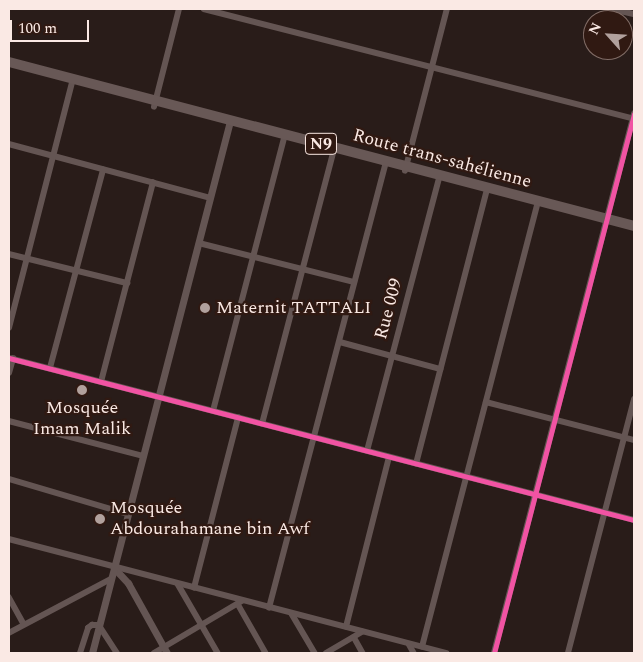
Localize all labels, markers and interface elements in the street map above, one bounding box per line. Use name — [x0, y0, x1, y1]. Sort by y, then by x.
scale bar — [12, 10, 91, 42]
north arrow — [583, 10, 633, 60]
text: 100 m — [18, 17, 57, 40]
text: N — [583, 19, 607, 38]
street label: Route trans-sahélienne — [350, 125, 534, 193]
road number: N9 — [305, 130, 337, 158]
street label: Rue 009 — [371, 276, 407, 342]
place label: Maternit TATTALI — [216, 297, 371, 319]
marker: Maternit TATTALI — [198, 301, 212, 315]
marker: Mosquée Imam Malik — [76, 384, 88, 396]
place label: Mosquée Imam Malik — [33, 398, 131, 440]
place label: Mosquée Abdourahamane bin Awf — [110, 498, 309, 540]
marker: Mosquée Abdourahamane bin Awf — [94, 513, 106, 525]

